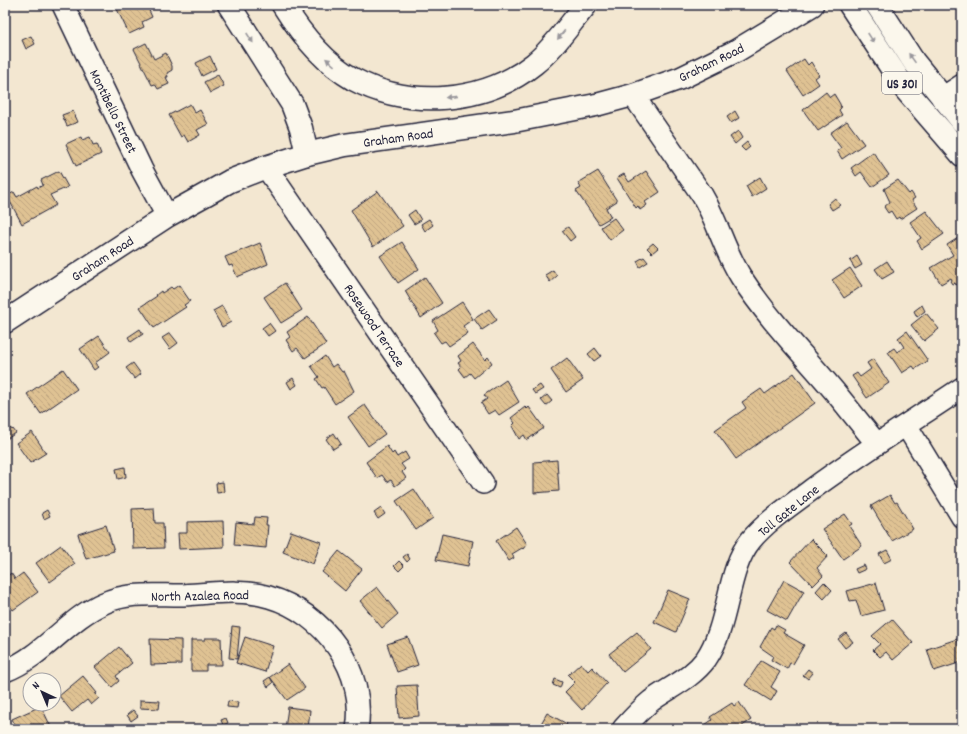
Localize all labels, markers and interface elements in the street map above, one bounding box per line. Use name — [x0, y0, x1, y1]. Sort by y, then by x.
one-way arrow — [557, 30, 566, 41]
one-way arrow — [868, 32, 875, 44]
one-way arrow — [246, 33, 254, 43]
street label: Graham Road — [676, 39, 748, 88]
one-way arrow — [908, 53, 916, 63]
one-way arrow — [325, 57, 336, 66]
street label: Montibello Street — [83, 67, 141, 157]
road number: US 301 — [882, 72, 922, 94]
one-way arrow — [445, 93, 457, 100]
street label: Graham Road — [362, 124, 435, 154]
street label: Graham Road — [68, 232, 138, 287]
street label: Rosewood Terrace — [338, 280, 409, 372]
street label: Toll Gate Lane — [754, 481, 824, 542]
street label: North Azalea Road — [151, 586, 249, 608]
north arrow — [22, 672, 62, 712]
text: N — [29, 678, 44, 694]

